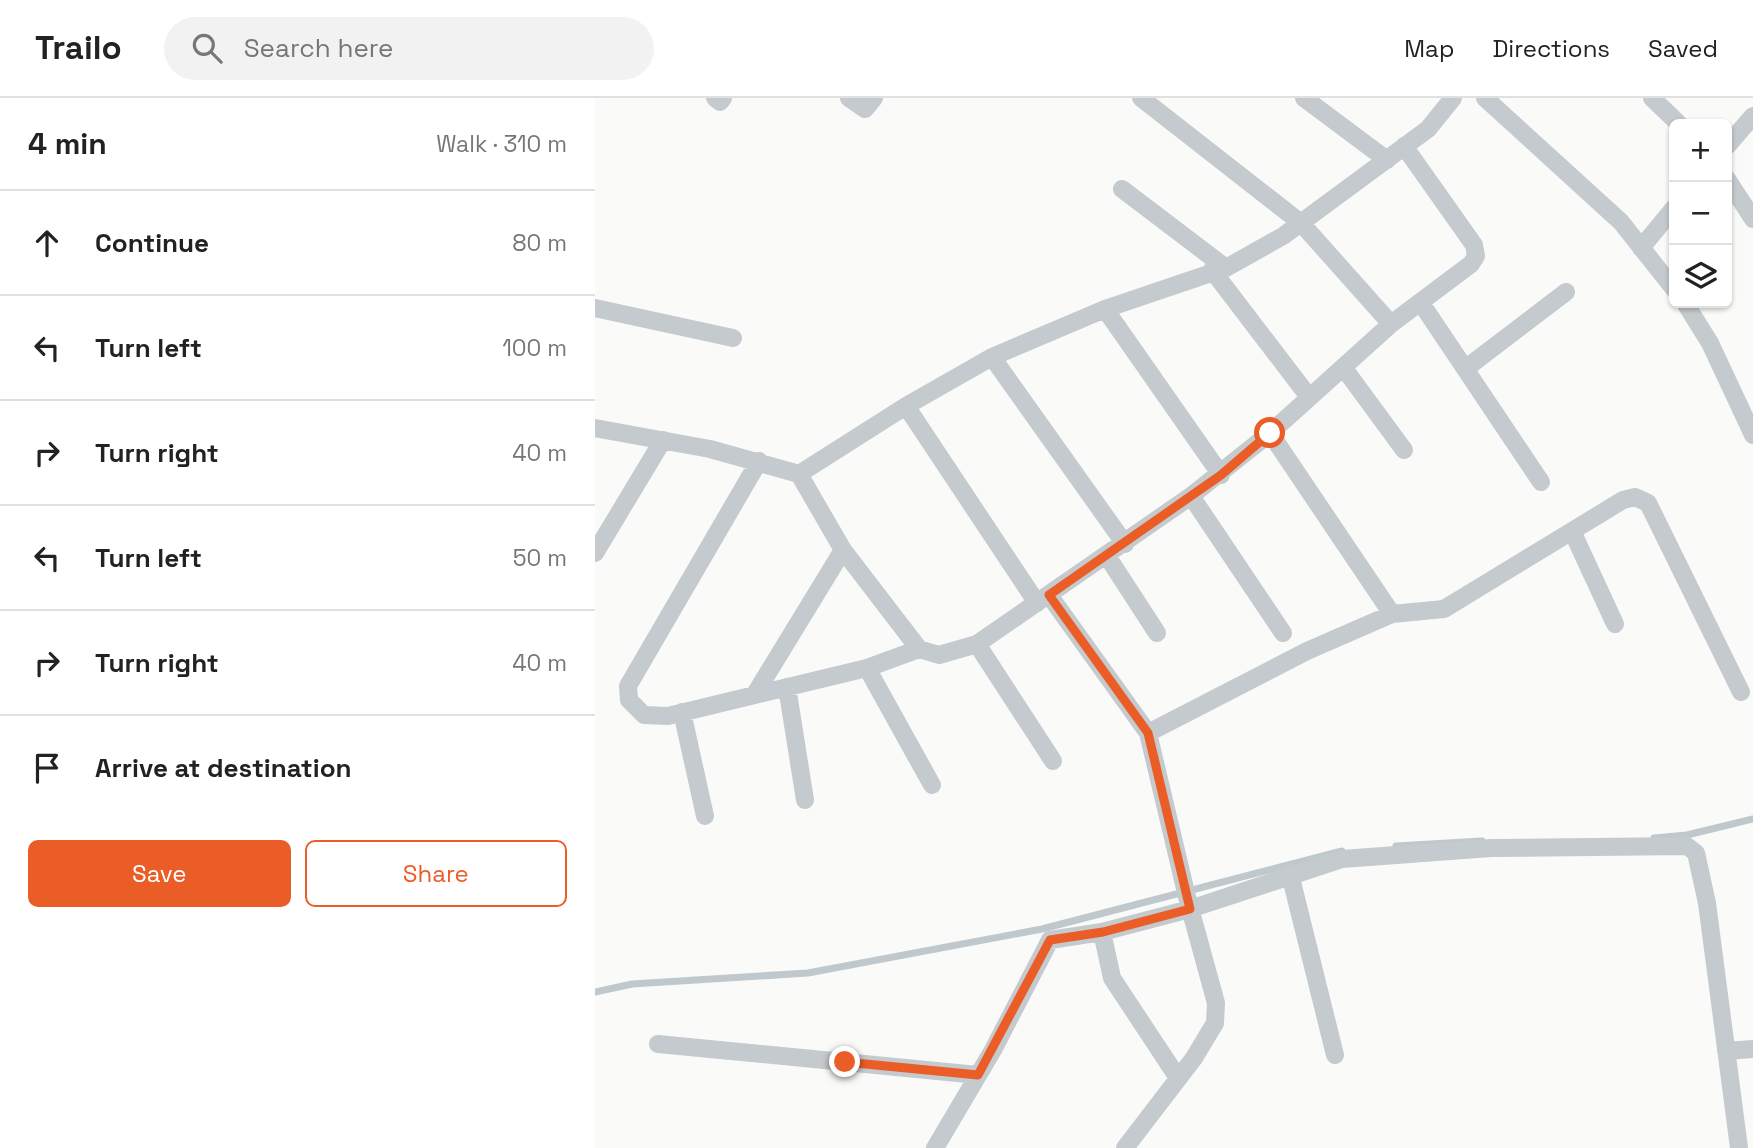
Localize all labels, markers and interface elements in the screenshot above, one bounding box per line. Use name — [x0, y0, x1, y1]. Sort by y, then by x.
search box — [164, 17, 654, 80]
text: Trailo — [35, 27, 122, 69]
icon: search — [188, 29, 226, 67]
text: Search here — [244, 31, 394, 65]
text: Map — [1404, 33, 1454, 64]
text: Directions — [1492, 33, 1610, 64]
text: Saved — [1648, 33, 1718, 64]
map controls — [1669, 119, 1732, 308]
button: + — [1669, 119, 1732, 182]
text: 4 min — [28, 124, 107, 163]
text: Walk · 310 m — [436, 129, 567, 159]
button: − — [1669, 182, 1732, 245]
icon: ahead — [28, 224, 66, 262]
text: Continue — [95, 226, 209, 260]
text: 80 m — [512, 228, 567, 258]
button: layers — [1669, 245, 1732, 308]
icon: left — [28, 329, 66, 367]
text: Turn left — [95, 331, 202, 365]
text: 100 m — [502, 333, 567, 363]
route start — [1254, 417, 1285, 448]
icon: right — [28, 434, 66, 472]
text: Turn right — [95, 436, 219, 470]
text: 40 m — [512, 438, 567, 468]
icon: left — [28, 539, 66, 577]
text: Turn left — [95, 541, 202, 575]
text: 50 m — [513, 543, 567, 573]
icon: right — [28, 644, 66, 682]
text: Turn right — [95, 646, 219, 680]
text: 40 m — [512, 648, 567, 678]
icon: arrive — [28, 749, 66, 787]
text: Arrive at destination — [95, 751, 352, 785]
button: Save — [28, 840, 291, 907]
button: Share — [305, 840, 567, 907]
route end — [829, 1046, 860, 1077]

